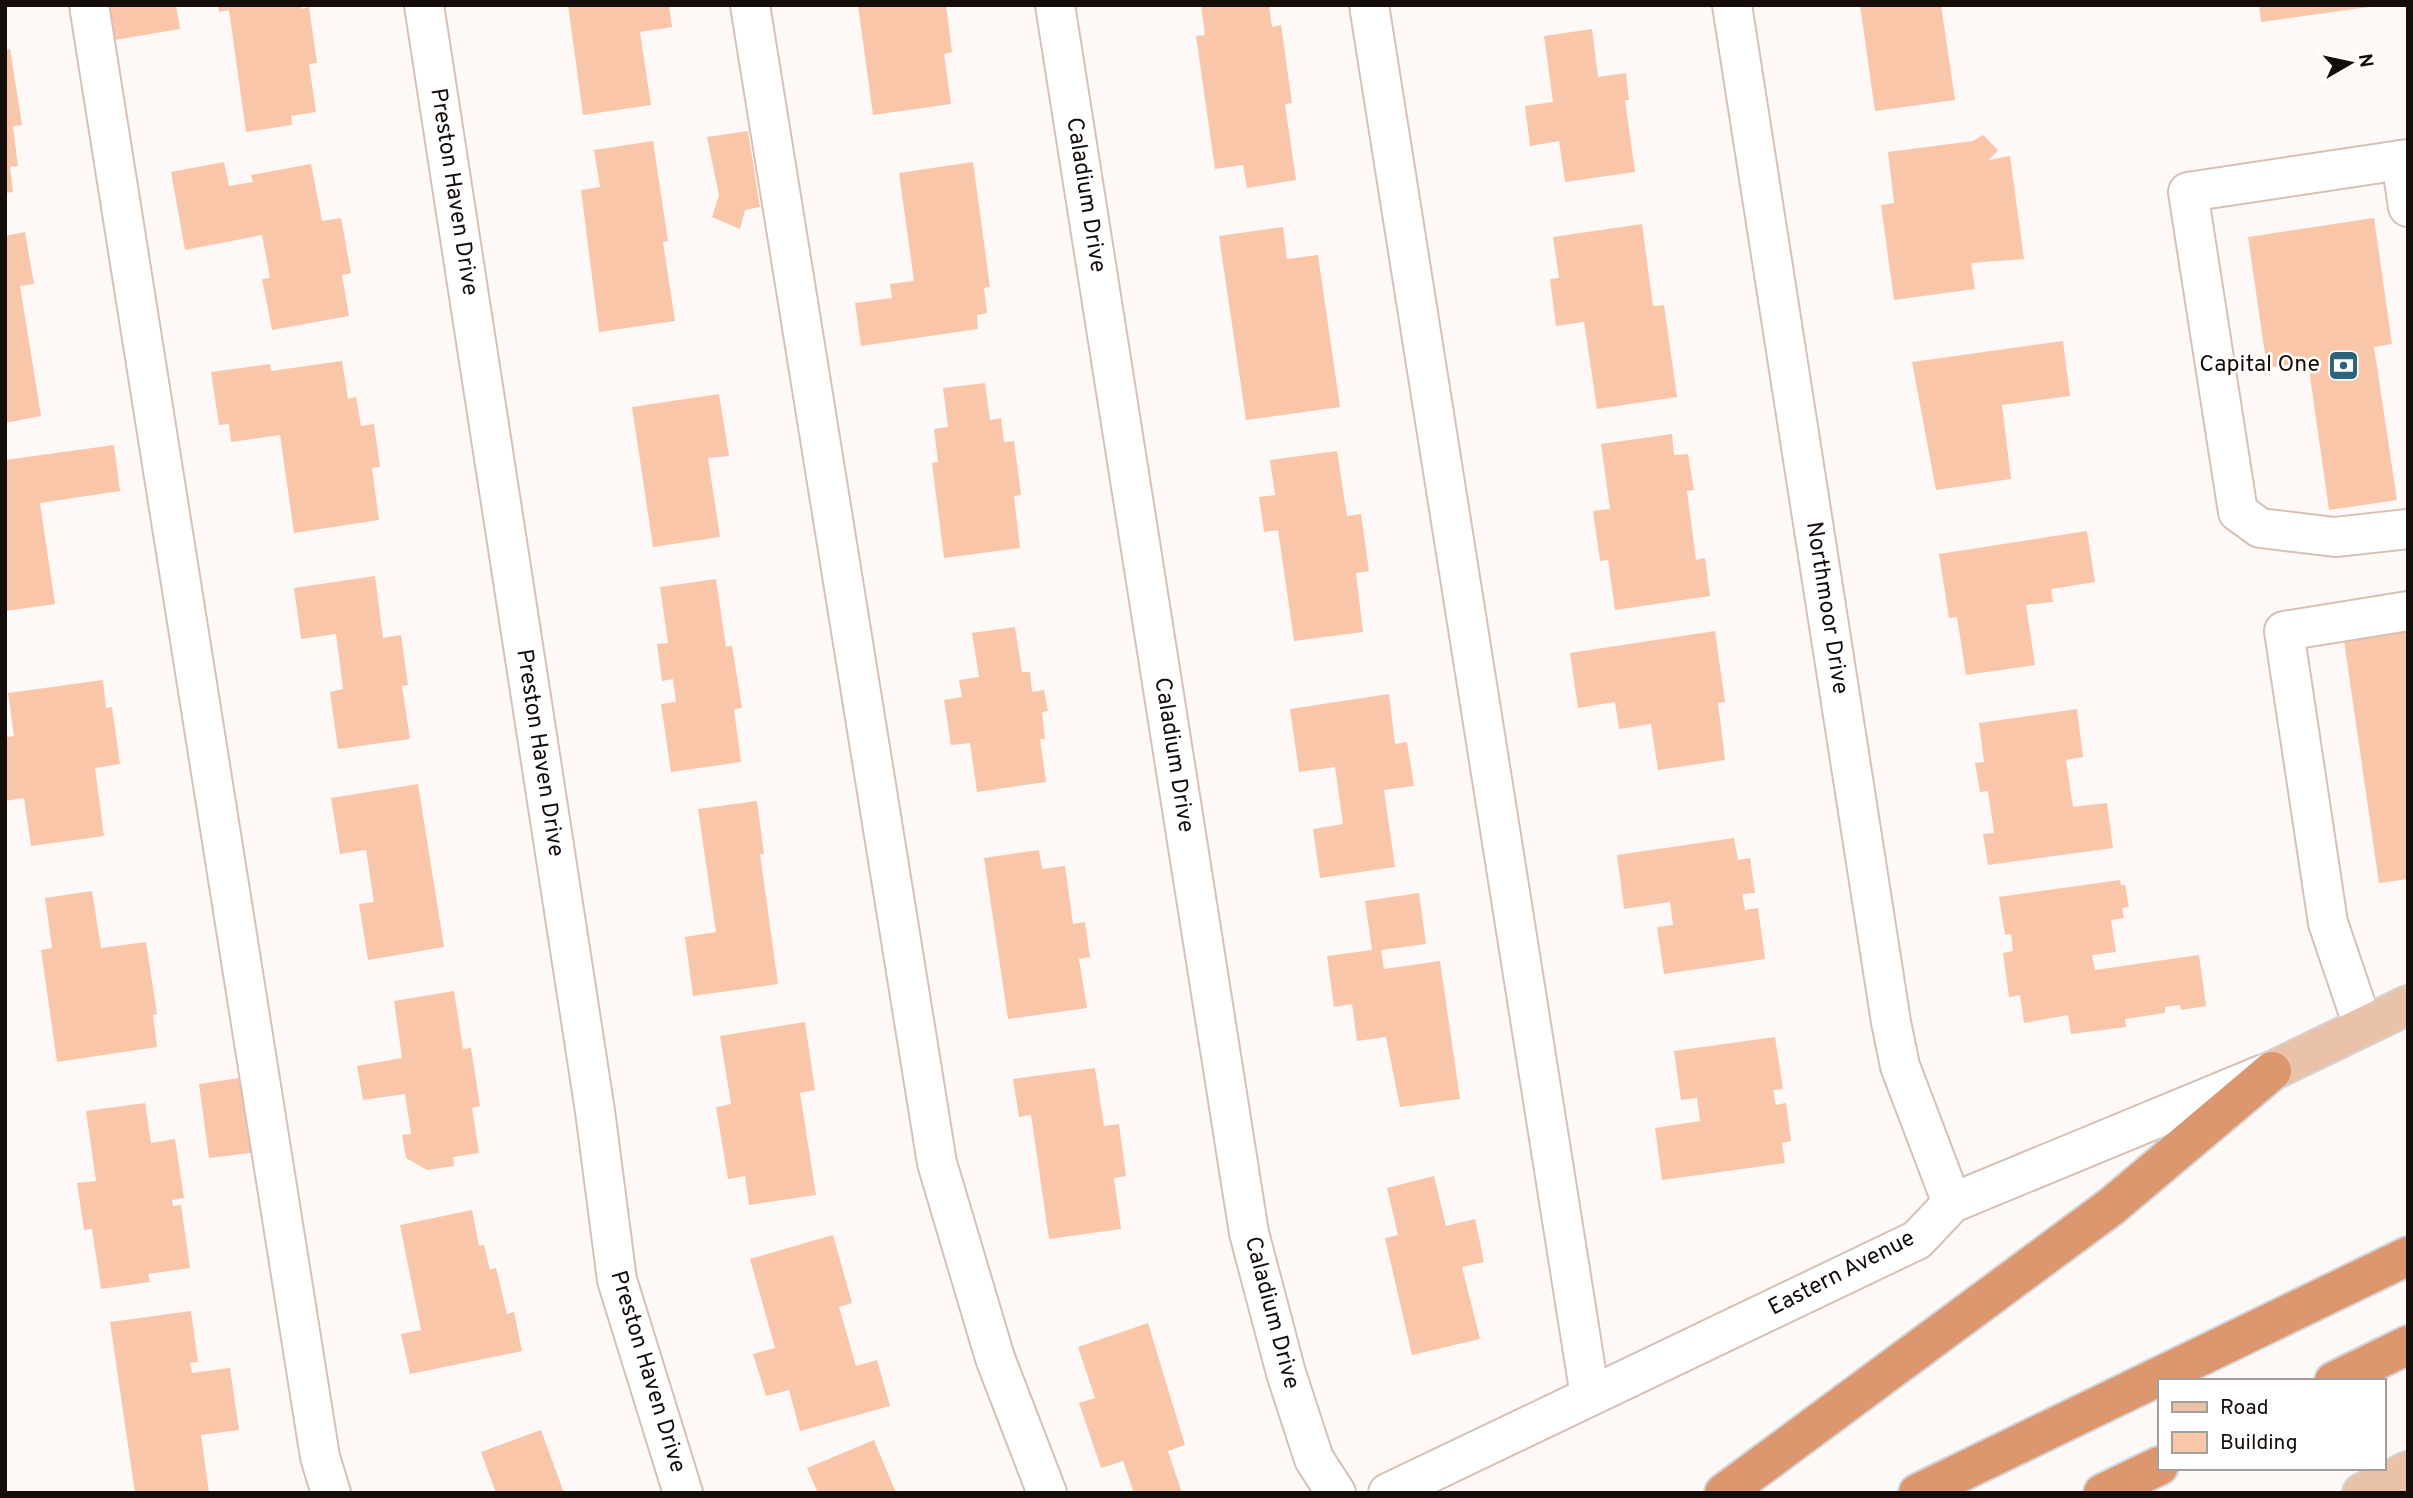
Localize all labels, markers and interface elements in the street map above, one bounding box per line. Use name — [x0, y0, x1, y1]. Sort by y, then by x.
north arrow — [2315, 28, 2385, 98]
text: N — [2352, 52, 2378, 69]
street label: Preston Haven Drive — [422, 86, 484, 298]
street label: Caladium Drive — [1058, 115, 1112, 275]
bank icon: Capital One — [2326, 348, 2360, 382]
place label: Capital One — [2199, 351, 2320, 380]
street label: Northmoor Drive — [1798, 520, 1854, 696]
street label: Preston Haven Drive — [508, 647, 570, 859]
street label: Caladium Drive — [1146, 675, 1200, 835]
street label: Eastern Avenue — [1764, 1225, 1920, 1323]
street label: Caladium Drive — [1237, 1234, 1305, 1392]
street label: Preston Haven Drive — [602, 1268, 692, 1476]
legend — [2158, 1379, 2385, 1470]
text: Road — [2220, 1395, 2269, 1422]
text: Building — [2220, 1430, 2298, 1457]

